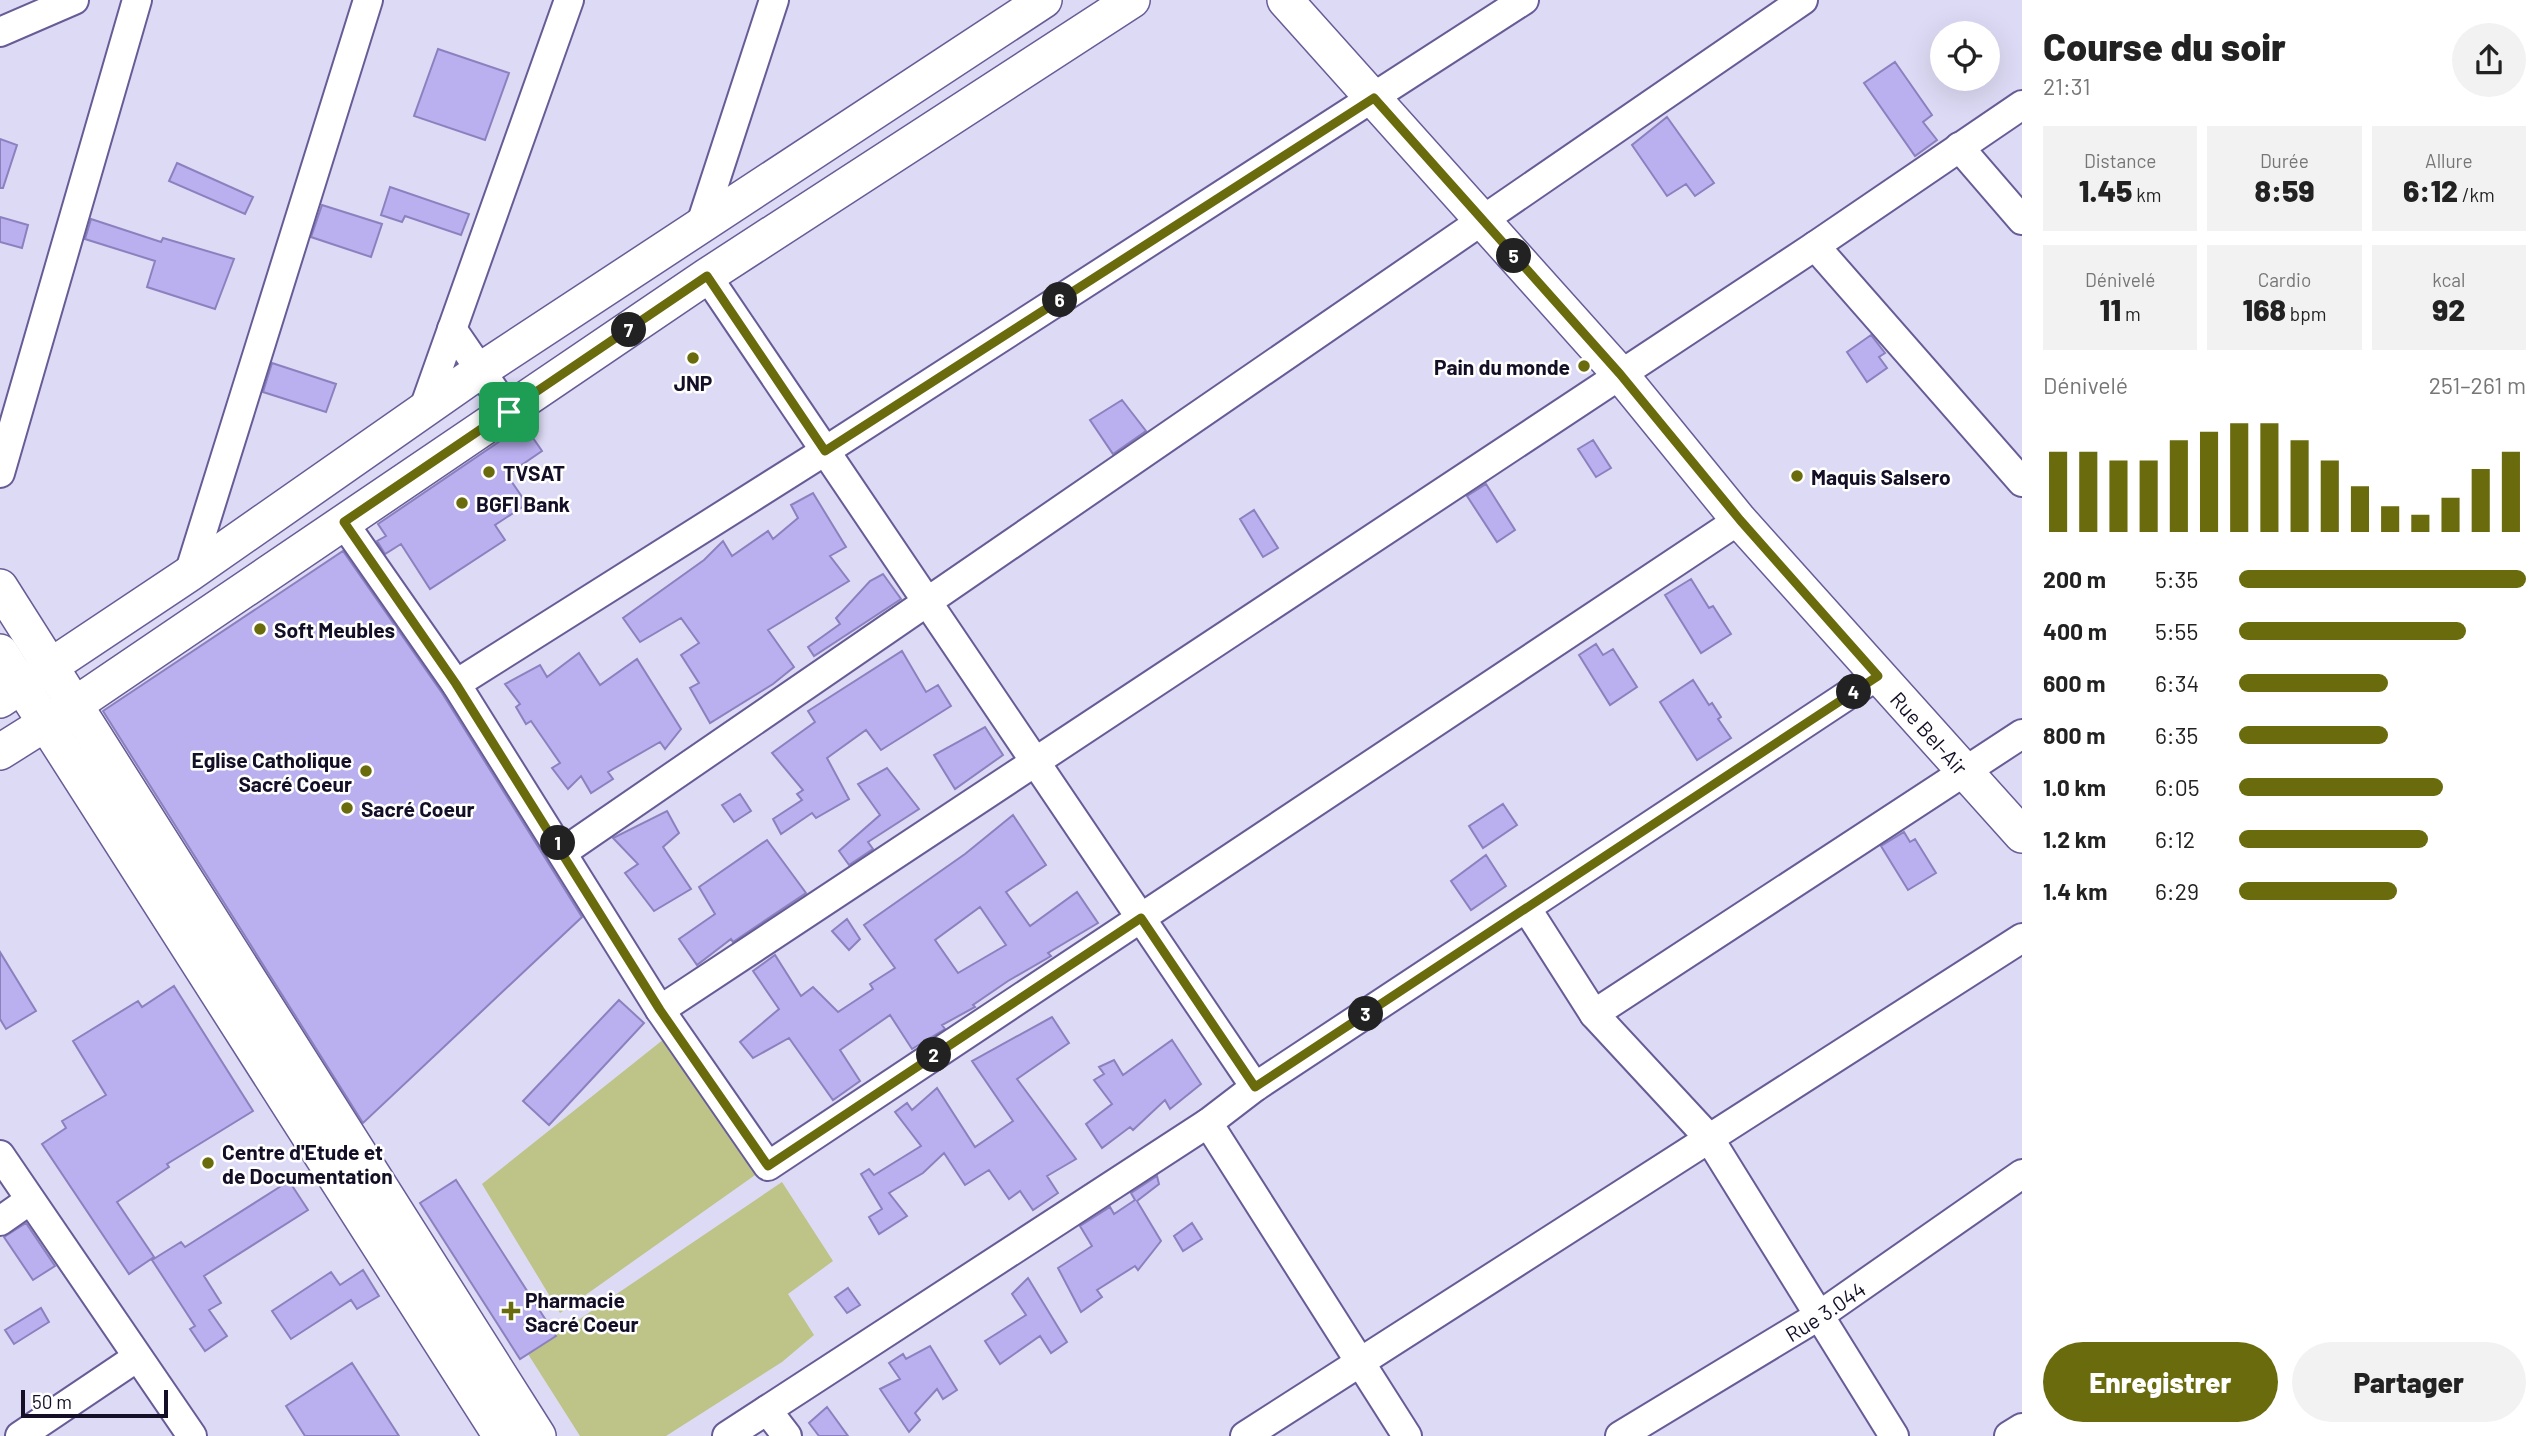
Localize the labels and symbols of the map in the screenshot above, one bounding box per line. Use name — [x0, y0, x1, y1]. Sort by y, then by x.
pin: 5 — [1496, 238, 1532, 274]
pin: 6 — [1042, 282, 1078, 318]
pin: 7 — [612, 312, 646, 348]
marker: JNP — [685, 350, 701, 366]
place label: Pain du monde — [1434, 354, 1570, 379]
marker: Pain du monde — [1576, 358, 1592, 374]
place label: JNP — [674, 370, 712, 395]
pin — [479, 382, 539, 442]
place label: TVSAT — [503, 460, 565, 485]
marker: TVSAT — [481, 464, 497, 480]
place label: Maquis Salsero — [1811, 464, 1951, 489]
marker: Maquis Salsero — [1789, 468, 1805, 484]
place label: BGFI Bank — [476, 491, 570, 516]
marker: BGFI Bank — [454, 495, 470, 511]
place label: Soft Meubles — [274, 617, 395, 642]
marker: Soft Meubles — [252, 621, 268, 637]
pin: 4 — [1836, 674, 1871, 710]
street label: Rue Bel-Air — [1886, 686, 1974, 779]
place label: Eglise Catholique Sacré Coeur — [191, 747, 352, 796]
marker: Eglise Catholique Sacré Coeur — [358, 763, 374, 779]
place label: Sacré Coeur — [361, 796, 475, 821]
marker: Sacré Coeur — [339, 800, 355, 816]
pin: 1 — [540, 826, 576, 860]
pin: 3 — [1348, 996, 1384, 1032]
pin: 2 — [916, 1038, 951, 1072]
place label: Centre d'Etude et de Documentation — [222, 1139, 393, 1188]
marker: Centre d'Etude et de Documentation — [200, 1155, 216, 1171]
street label: Rue 3.044 — [1780, 1275, 1869, 1346]
place label: Pharmacie Sacré Coeur — [525, 1287, 639, 1336]
marker: Pharmacie Sacré Coeur — [503, 1303, 519, 1319]
scale bar — [21, 1387, 168, 1419]

